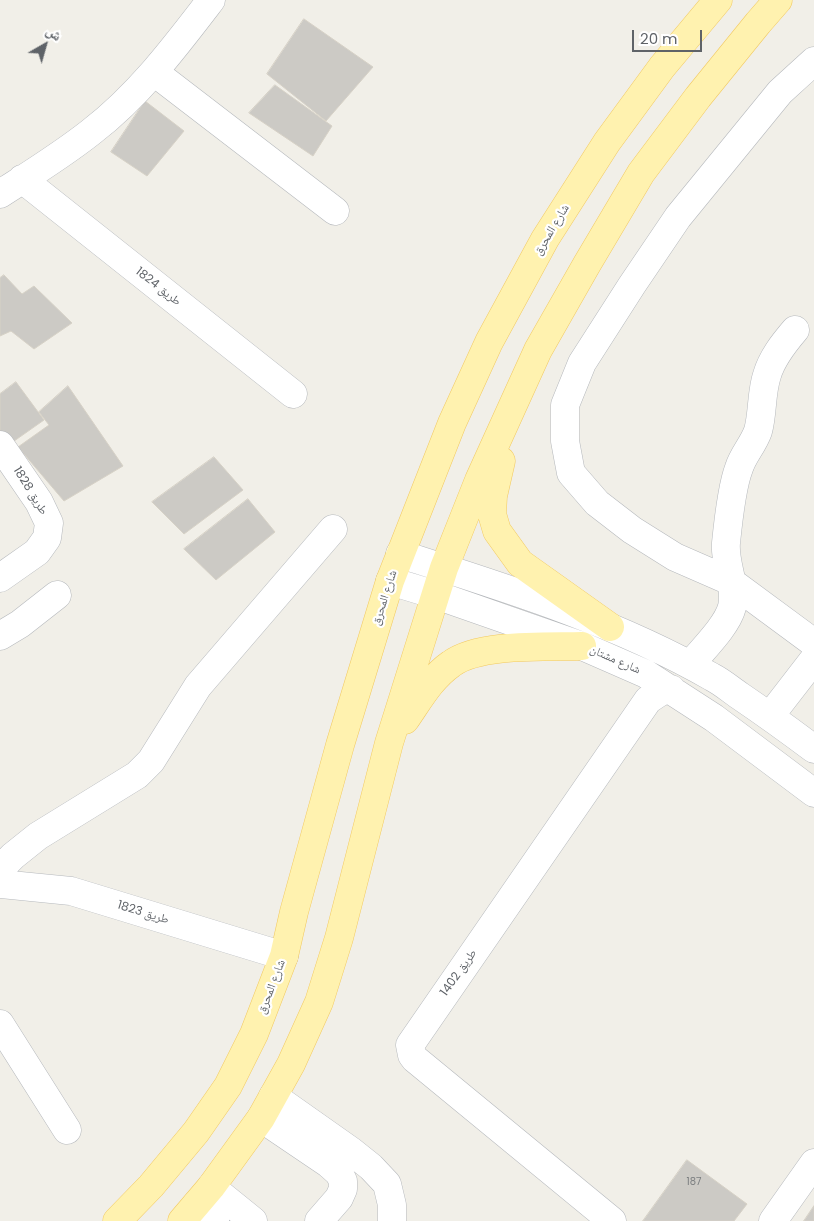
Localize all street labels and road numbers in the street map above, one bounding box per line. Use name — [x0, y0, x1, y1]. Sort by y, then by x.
street label: شارع المحرق — [531, 202, 573, 258]
street label: طريق 1824 — [132, 265, 184, 309]
street label: طريق 1828 — [10, 464, 50, 518]
street label: شارع المحرق — [369, 569, 401, 627]
street label: شارع مشتان — [587, 642, 643, 678]
street label: طريق 1823 — [115, 898, 171, 928]
street label: طريق 1402 — [438, 947, 480, 999]
street label: شارع المحرق — [255, 958, 289, 1016]

